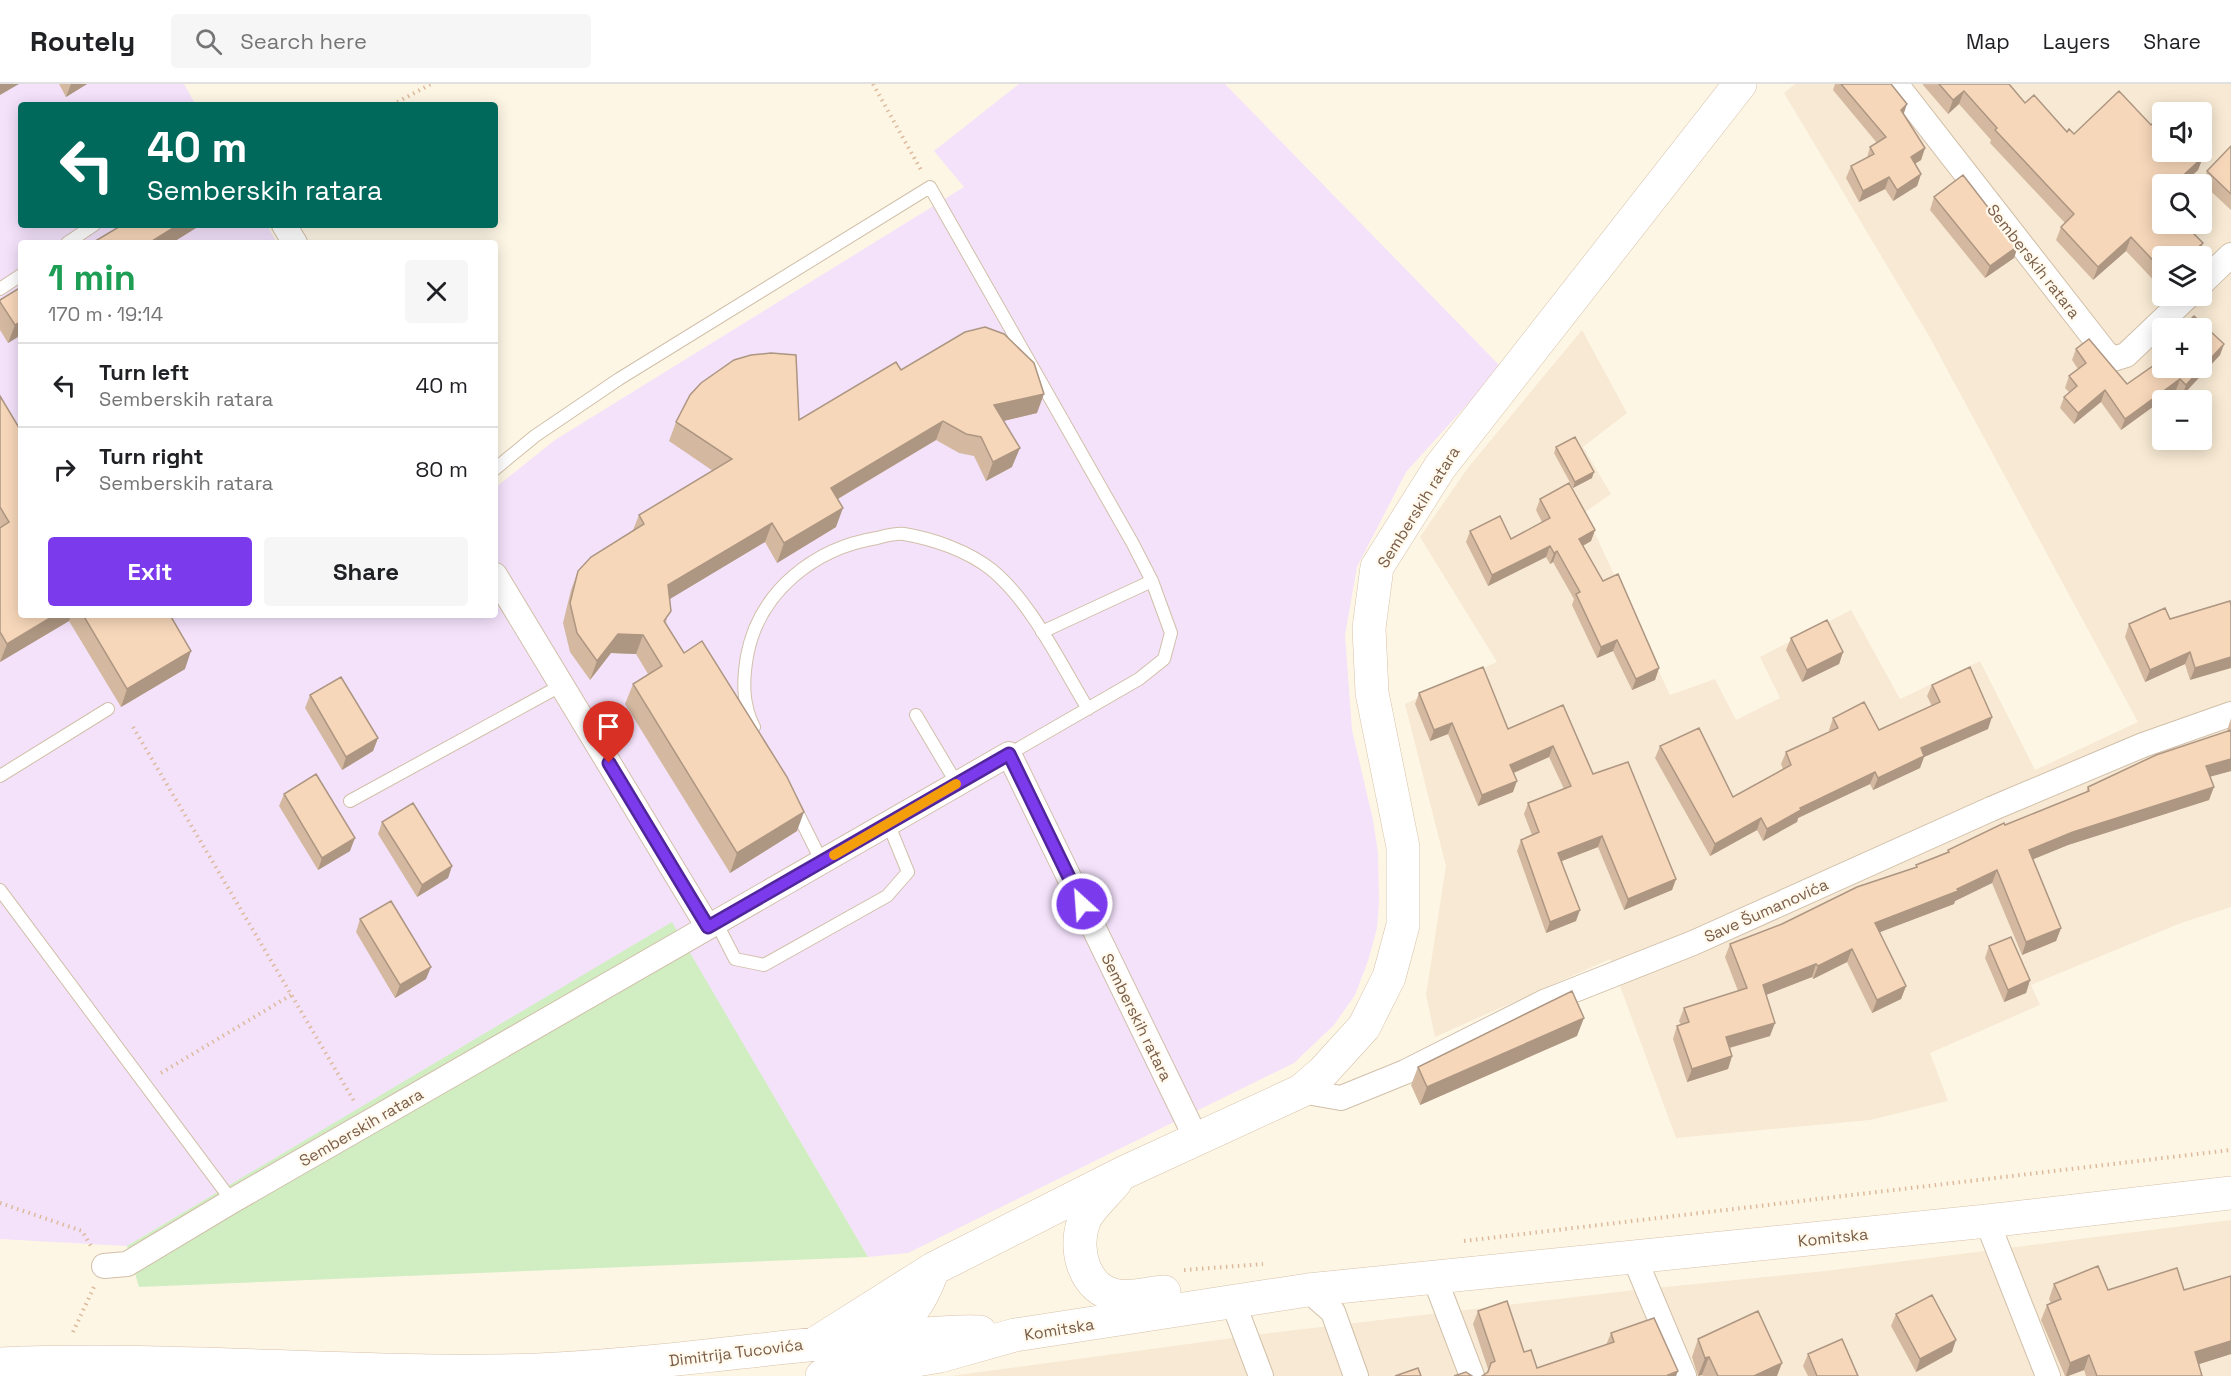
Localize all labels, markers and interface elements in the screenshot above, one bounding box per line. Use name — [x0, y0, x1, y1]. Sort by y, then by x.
search box — [171, 14, 591, 68]
text: Routely — [30, 23, 135, 59]
icon: search — [192, 25, 225, 58]
text: Search here — [240, 27, 367, 55]
text: Map — [1966, 28, 2010, 55]
text: Layers — [2043, 28, 2110, 55]
text: Share — [2143, 28, 2201, 55]
map controls — [2152, 102, 2212, 450]
button: sound — [2152, 102, 2212, 162]
text: 40 m — [147, 121, 247, 174]
icon: left — [48, 126, 126, 204]
text: Semberskih ratara — [147, 173, 382, 208]
button: search — [2152, 174, 2212, 234]
street label: Semberskih ratara — [1982, 200, 2085, 323]
button: layers — [2152, 246, 2212, 306]
text: 1 min — [48, 255, 136, 301]
button: close — [405, 260, 468, 323]
text: 170 m · 19:14 — [48, 301, 163, 327]
button: + — [2152, 318, 2212, 378]
text: Turn left — [99, 358, 189, 386]
icon: left — [48, 369, 81, 402]
text: 40 m — [416, 371, 468, 399]
text: Semberskih ratara — [99, 386, 273, 412]
button: − — [2152, 390, 2212, 450]
text: Turn right — [99, 442, 204, 470]
street label: Semberskih ratara — [1373, 443, 1464, 572]
icon: right — [48, 453, 81, 486]
text: 80 m — [416, 455, 468, 483]
text: Semberskih ratara — [99, 470, 273, 496]
button: Exit — [48, 537, 252, 606]
button: Share — [264, 537, 468, 606]
pin — [583, 701, 634, 763]
icon: arrive — [592, 710, 625, 743]
position arrow — [1050, 872, 1114, 936]
street label: Save Šumanovića — [1701, 874, 1832, 947]
street label: Semberskih ratara — [1097, 950, 1177, 1085]
street label: Semberskih ratara — [296, 1083, 427, 1171]
street label: Komitska — [1797, 1223, 1869, 1252]
street label: Komitska — [1023, 1314, 1095, 1345]
street label: Dimitrija Tucovića — [668, 1334, 804, 1371]

